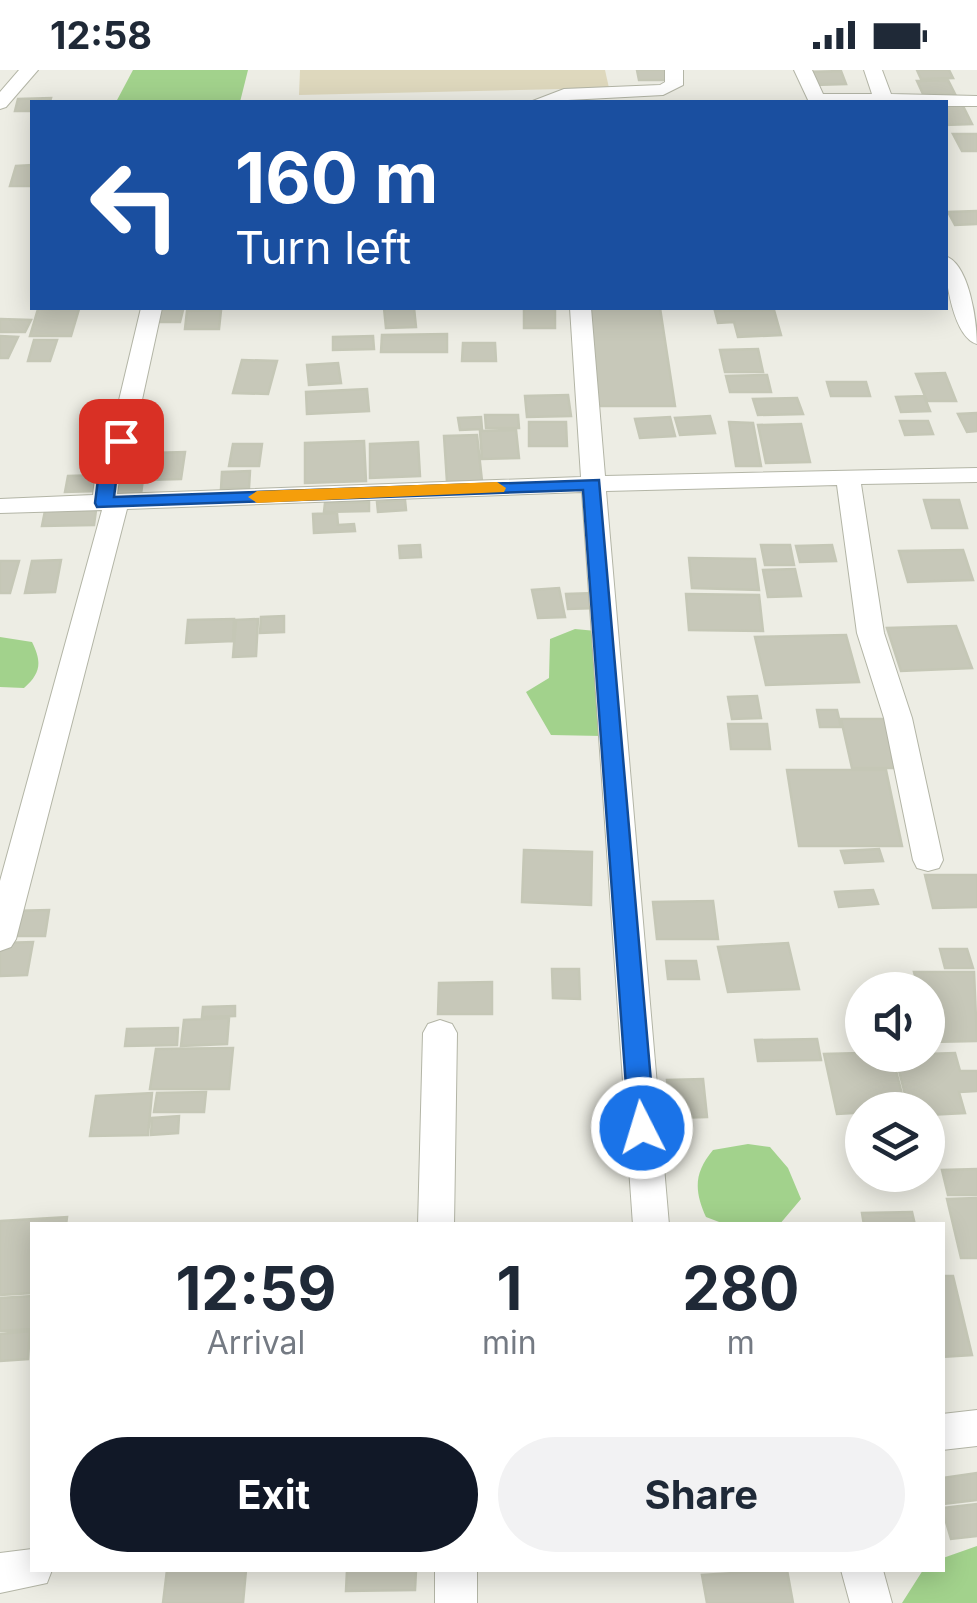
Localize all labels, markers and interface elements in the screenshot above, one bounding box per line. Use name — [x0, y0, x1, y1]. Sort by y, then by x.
text: 12:58 — [50, 12, 152, 58]
text: 160 m — [235, 135, 438, 220]
icon: left — [70, 140, 200, 270]
text: Turn left — [235, 220, 411, 275]
pin — [79, 399, 164, 484]
icon: arrive — [94, 414, 149, 469]
map controls — [845, 972, 945, 1192]
button: sound — [845, 972, 945, 1072]
position arrow — [590, 1076, 694, 1180]
button: layers — [845, 1092, 945, 1192]
text: 12:59 — [175, 1252, 337, 1324]
text: 1 — [496, 1252, 522, 1324]
text: 280 — [682, 1252, 799, 1324]
text: Arrival — [207, 1323, 305, 1362]
text: min — [482, 1323, 537, 1362]
text: m — [727, 1323, 755, 1362]
button: Exit — [70, 1437, 478, 1552]
button: Share — [498, 1437, 905, 1552]

